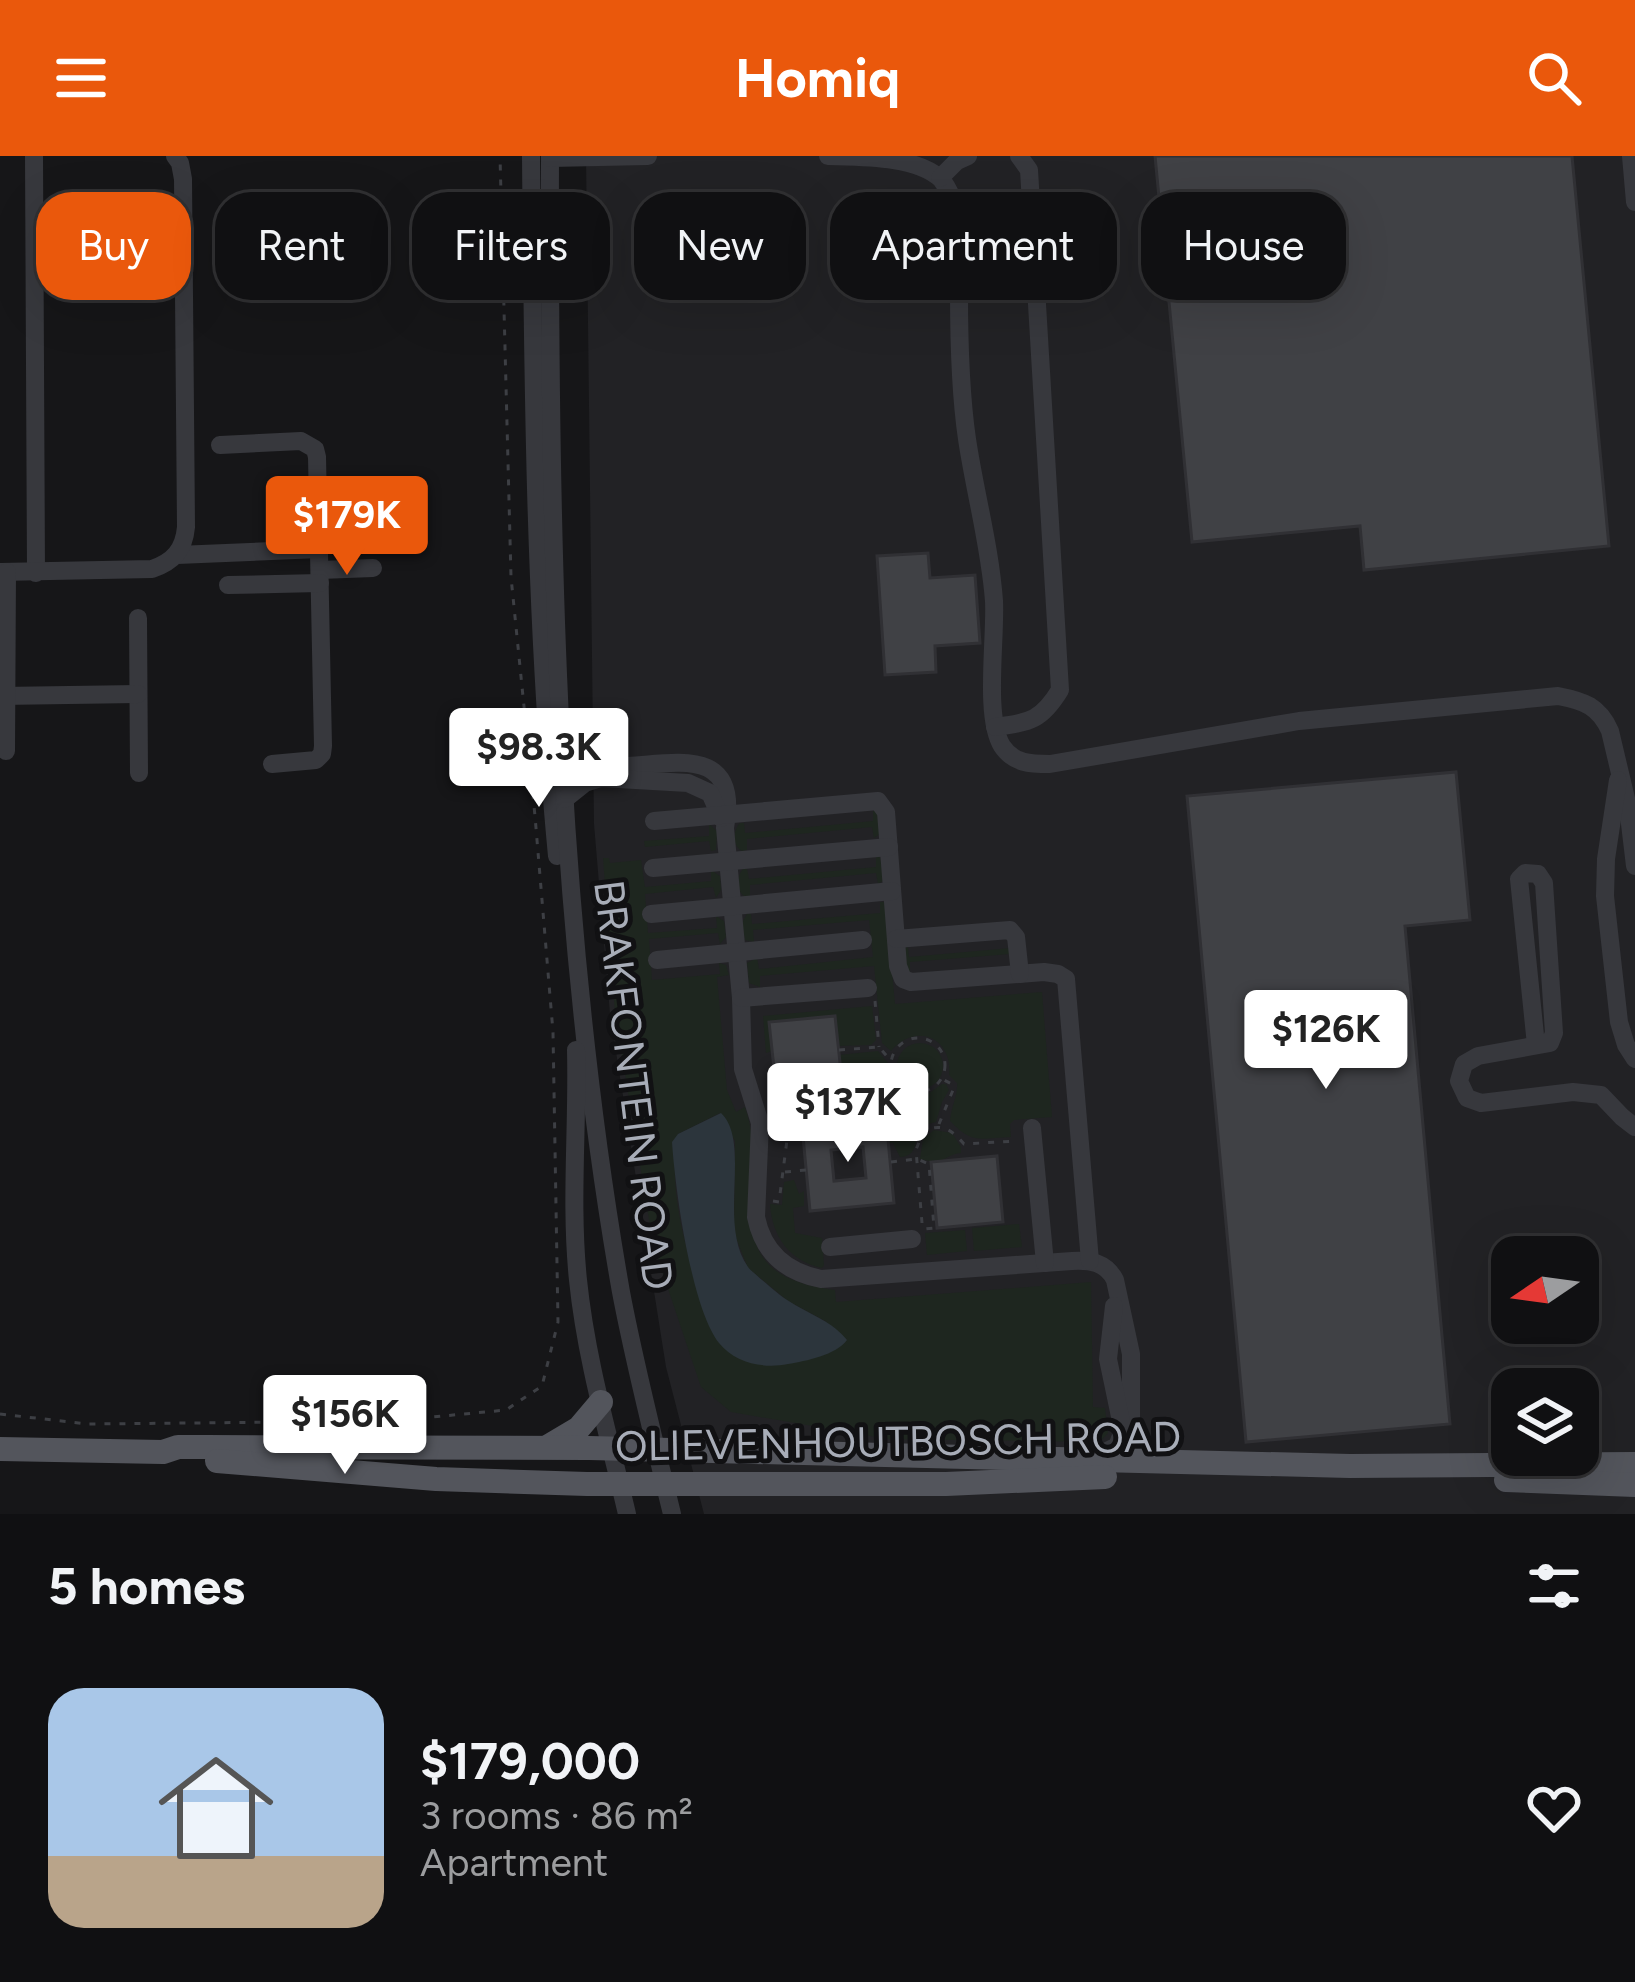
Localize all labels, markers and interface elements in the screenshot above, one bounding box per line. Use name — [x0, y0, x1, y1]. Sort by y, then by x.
icon: menu — [48, 45, 114, 111]
icon: search — [1521, 45, 1587, 111]
text: Homiq — [735, 46, 900, 111]
chip: Buy — [36, 192, 191, 300]
chip: Rent — [215, 192, 388, 300]
chip: Filters — [412, 192, 610, 300]
chip: New — [634, 192, 806, 300]
chip: Apartment — [830, 192, 1117, 300]
chip: House — [1141, 192, 1346, 300]
pin: $179K — [263, 476, 431, 578]
text: $179K — [293, 491, 401, 538]
pin: $98.3K — [441, 708, 637, 810]
text: $98.3K — [476, 723, 602, 770]
street label: BRAKFONTEIN ROAD — [583, 877, 684, 1293]
pin: $126K — [1242, 990, 1410, 1092]
text: $126K — [1271, 1005, 1381, 1052]
pin: $137K — [764, 1063, 932, 1165]
text: $137K — [794, 1078, 902, 1125]
north arrow — [1491, 1236, 1599, 1344]
map controls — [1491, 1236, 1599, 1476]
button: layers — [1491, 1368, 1599, 1476]
pin: $156K — [261, 1375, 429, 1477]
text: $156K — [290, 1390, 400, 1437]
street label: OLIEVENHOUTBOSCH ROAD — [614, 1411, 1182, 1472]
icon: filters — [1521, 1553, 1587, 1619]
text: 5 homes — [48, 1556, 245, 1617]
text: $179,000 — [420, 1731, 640, 1792]
icon: home — [144, 1736, 288, 1880]
icon: heart — [1521, 1775, 1587, 1841]
text: 3 rooms · 86 m² — [420, 1792, 693, 1839]
text: Apartment — [420, 1839, 608, 1886]

